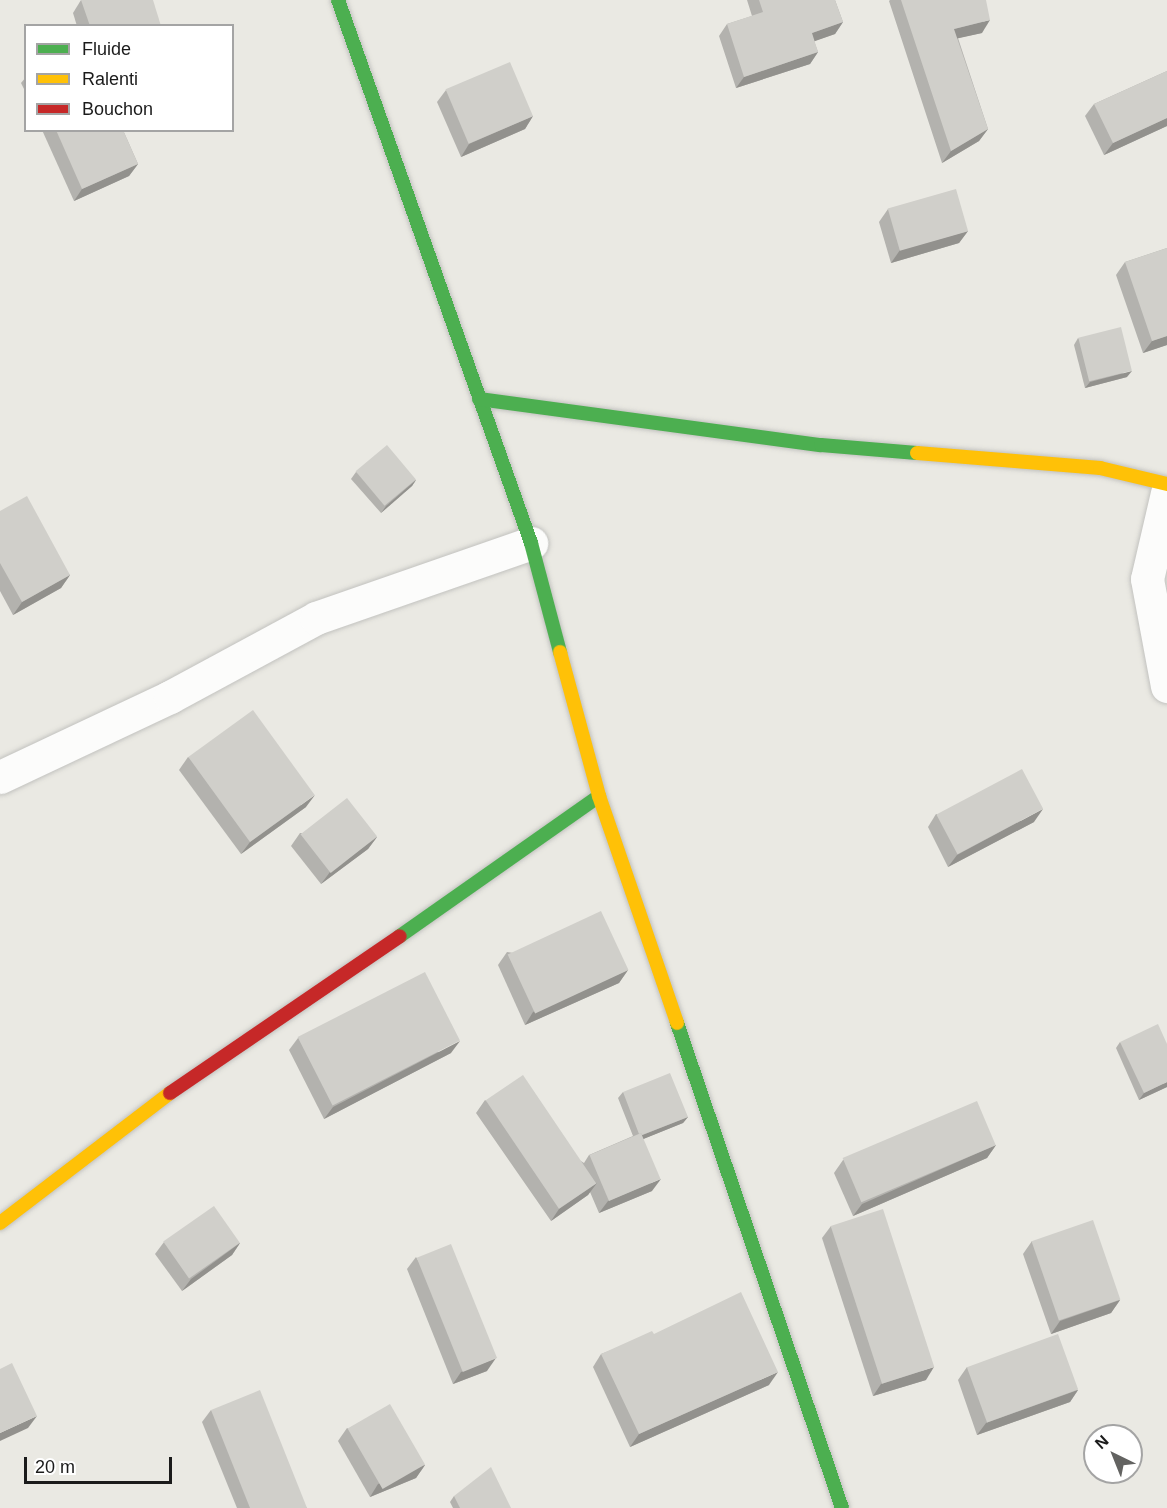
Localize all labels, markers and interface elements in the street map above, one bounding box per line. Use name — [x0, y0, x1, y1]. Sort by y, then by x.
legend — [24, 24, 234, 132]
text: Fluide — [82, 39, 131, 59]
text: Ralenti — [82, 69, 138, 89]
text: Bouchon — [82, 99, 153, 119]
north arrow — [1083, 1424, 1143, 1484]
text: N — [1092, 1432, 1112, 1452]
scale bar — [27, 1445, 176, 1483]
text: 20 m — [35, 1457, 75, 1477]

